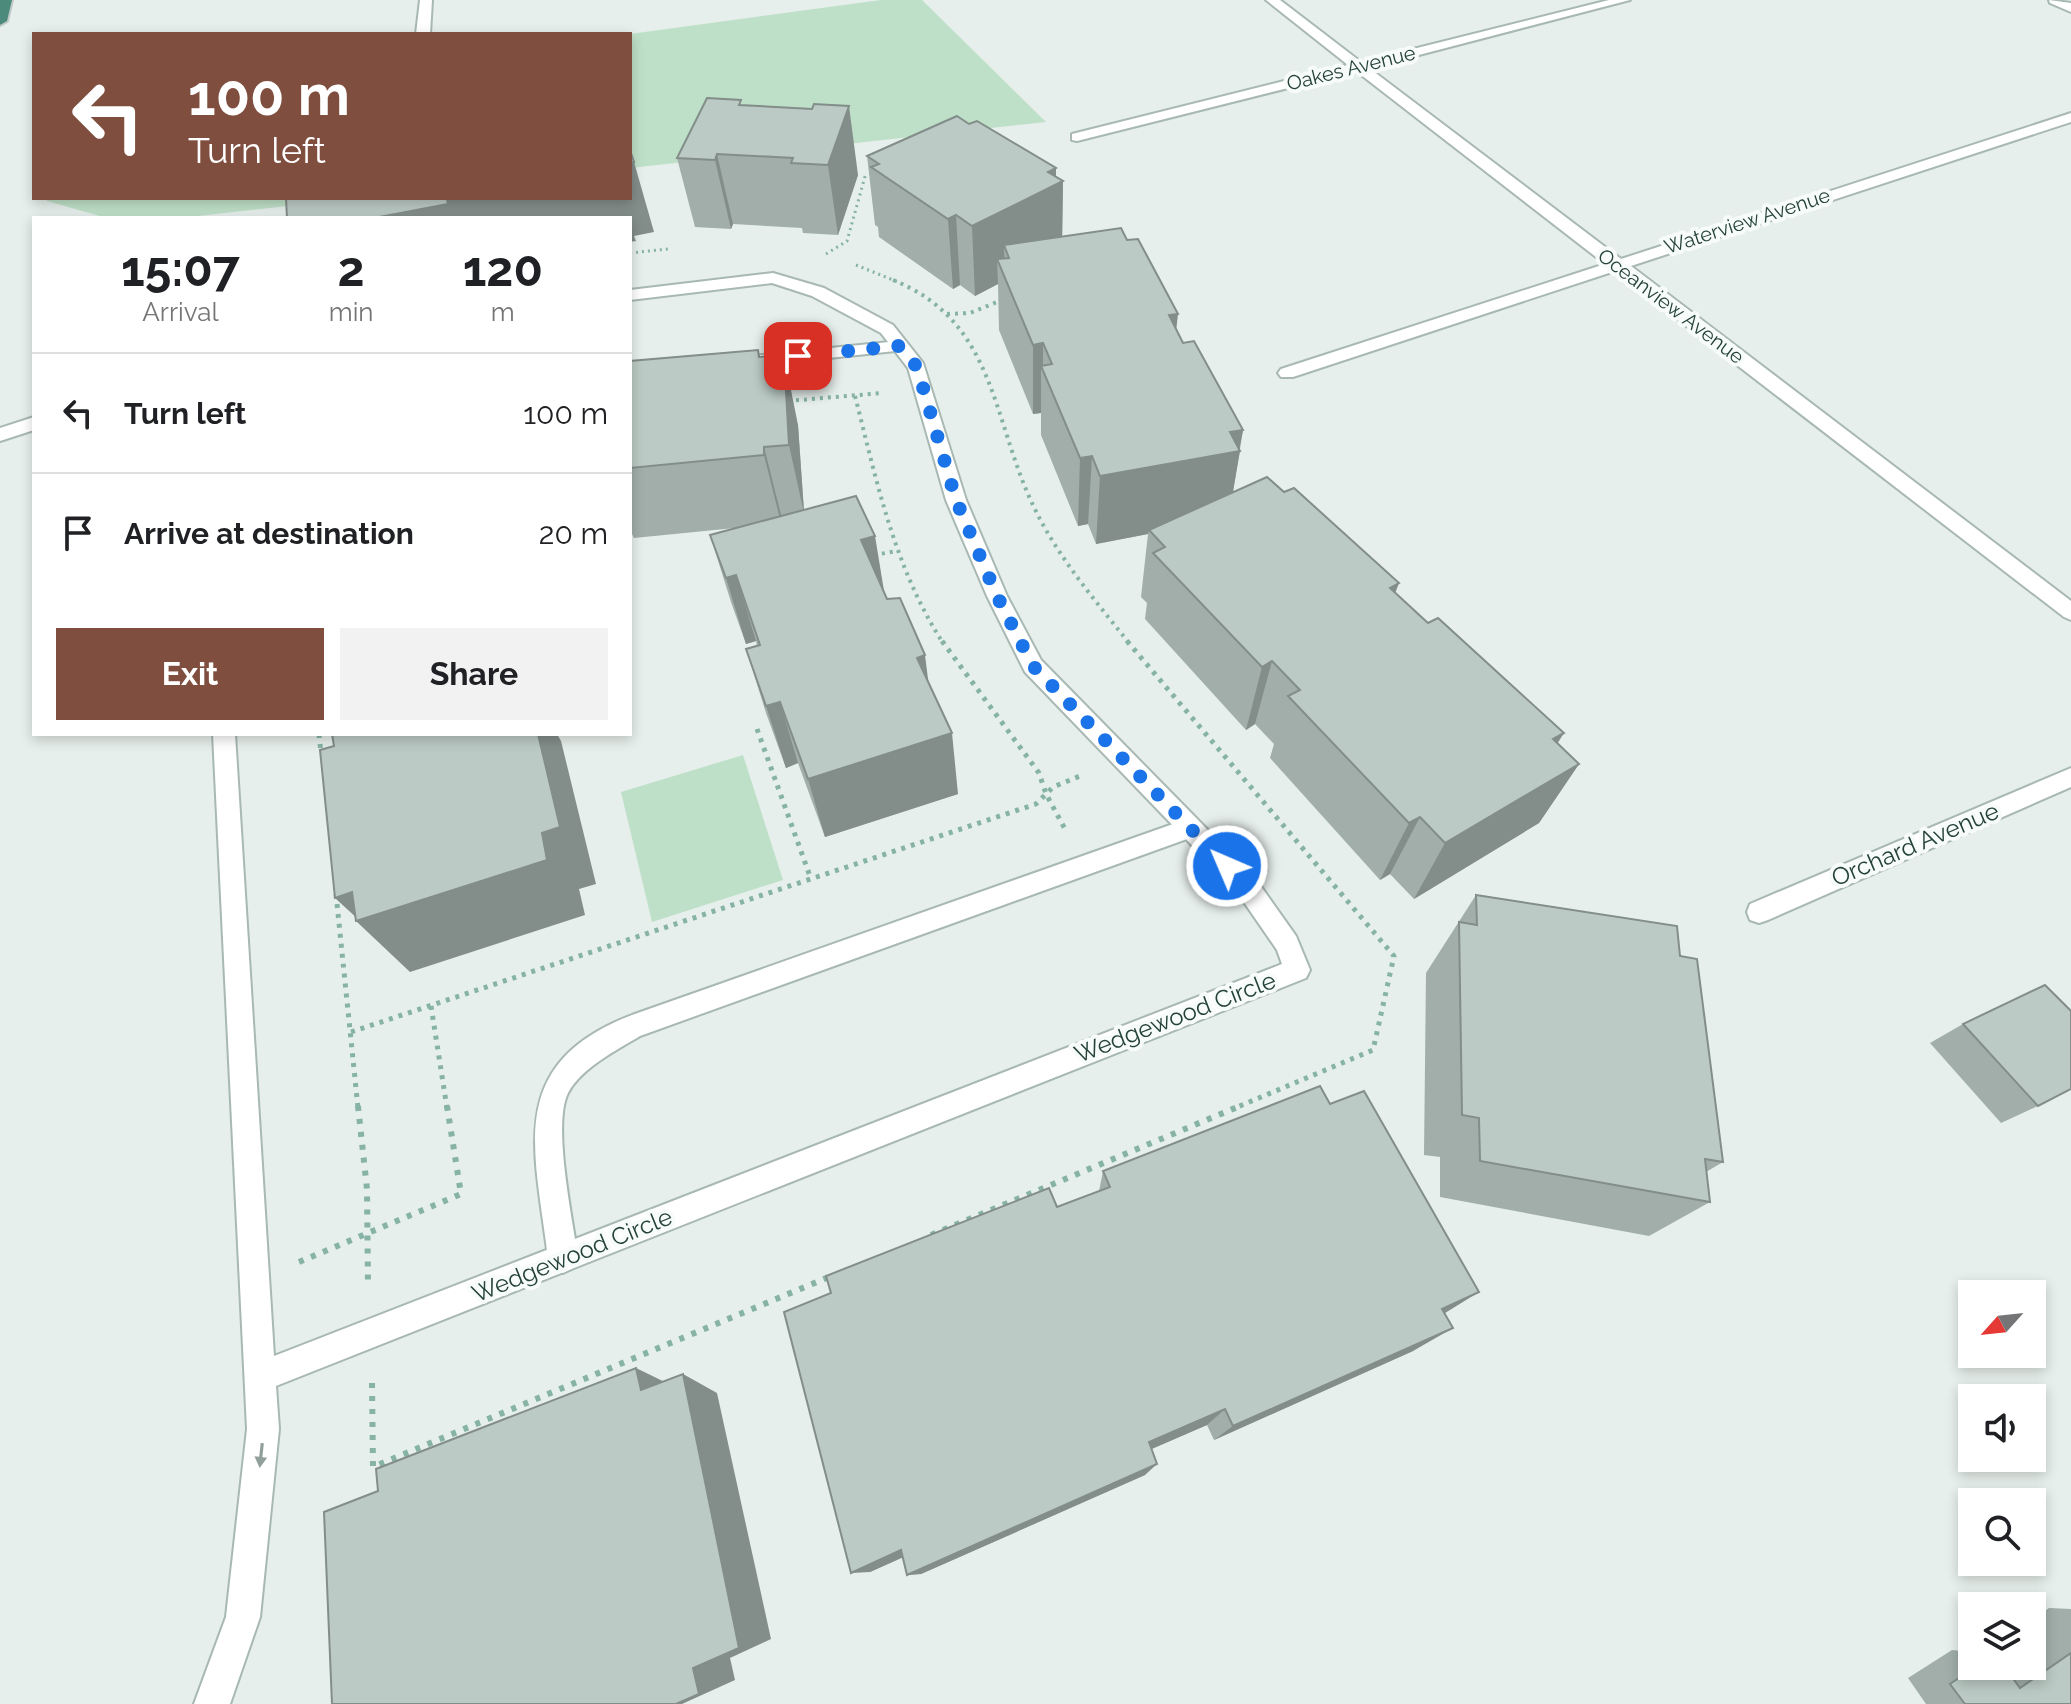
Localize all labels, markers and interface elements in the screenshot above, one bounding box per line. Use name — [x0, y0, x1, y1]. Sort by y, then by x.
street label: Oakes Avenue — [1284, 40, 1418, 96]
text: 100 m — [188, 62, 350, 128]
icon: left — [56, 64, 160, 168]
text: Turn left — [188, 129, 326, 171]
street label: Waterview Avenue — [1661, 183, 1833, 259]
text: 15:07 — [121, 241, 240, 297]
text: 2 — [338, 241, 365, 297]
text: 120 — [463, 241, 543, 297]
street label: Oceanview Avenue — [1593, 243, 1749, 369]
text: Arrival — [142, 297, 219, 327]
text: min — [329, 297, 374, 327]
text: m — [491, 297, 515, 327]
pin — [764, 322, 832, 390]
icon: arrive — [776, 334, 820, 378]
icon: left — [56, 391, 100, 435]
text: Turn left — [124, 396, 246, 431]
text: 100 m — [523, 396, 608, 431]
icon: arrive — [56, 511, 100, 555]
text: Arrive at destination — [124, 516, 414, 551]
text: 20 m — [539, 516, 608, 551]
button: Exit — [56, 628, 324, 720]
button: Share — [340, 628, 608, 720]
street label: Orchard Avenue — [1827, 796, 2003, 892]
position arrow — [1185, 824, 1269, 908]
street label: Wedgewood Circle — [1070, 965, 1280, 1069]
street label: Wedgewood Circle — [468, 1202, 676, 1308]
north arrow — [1958, 1280, 2046, 1368]
map controls — [1958, 1280, 2046, 1680]
button: sound — [1958, 1384, 2046, 1472]
one-way arrow — [254, 1443, 267, 1468]
button: search — [1958, 1488, 2046, 1576]
button: layers — [1958, 1592, 2046, 1680]

